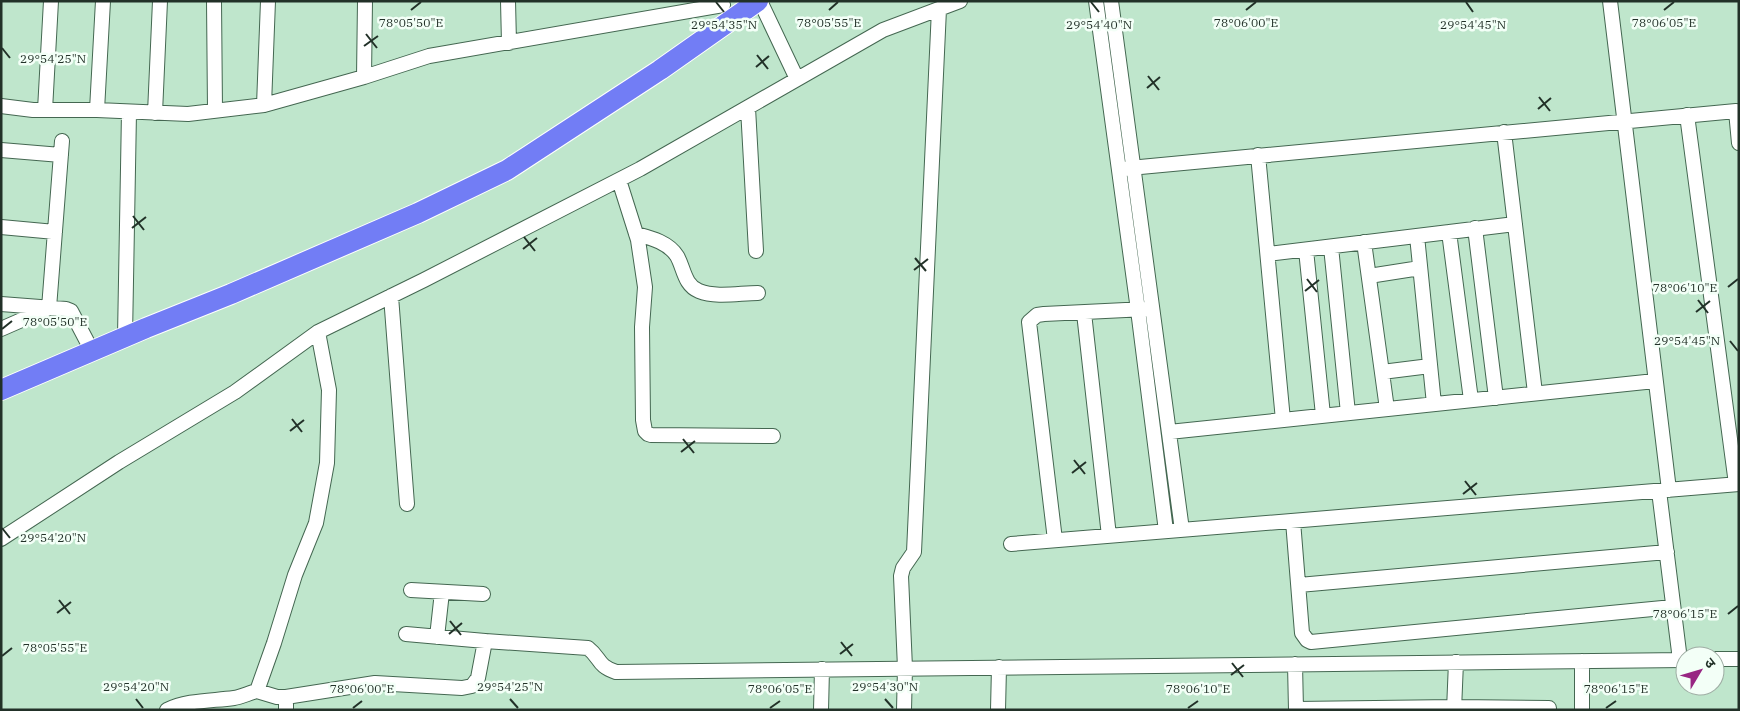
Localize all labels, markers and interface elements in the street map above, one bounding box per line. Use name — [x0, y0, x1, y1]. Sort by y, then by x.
text: 78°05'50"E — [379, 15, 443, 30]
text: 78°05'55"E — [797, 15, 861, 30]
text: 78°06'00"E — [1214, 15, 1278, 30]
text: 78°06'05"E — [1632, 15, 1696, 30]
text: 29°54'35"N — [691, 17, 757, 32]
text: 29°54'40"N — [1066, 17, 1132, 32]
text: 29°54'45"N — [1440, 17, 1506, 32]
text: 29°54'25"N — [20, 51, 86, 66]
text: 78°06'10"E — [1653, 280, 1717, 295]
text: 78°05'50"E — [23, 314, 87, 329]
text: 29°54'45"N — [1654, 333, 1720, 348]
text: 29°54'20"N — [20, 530, 86, 545]
text: 78°06'15"E — [1653, 606, 1717, 621]
text: 78°05'55"E — [23, 640, 87, 655]
north arrow — [1675, 646, 1725, 696]
text: उ — [1701, 654, 1720, 672]
text: 29°54'20"N — [103, 679, 169, 694]
text: 29°54'25"N — [477, 679, 543, 694]
text: 29°54'30"N — [852, 679, 918, 694]
text: 78°06'00"E — [330, 681, 394, 696]
text: 78°06'05"E — [748, 681, 812, 696]
text: 78°06'10"E — [1166, 681, 1230, 696]
text: 78°06'15"E — [1584, 681, 1648, 696]

